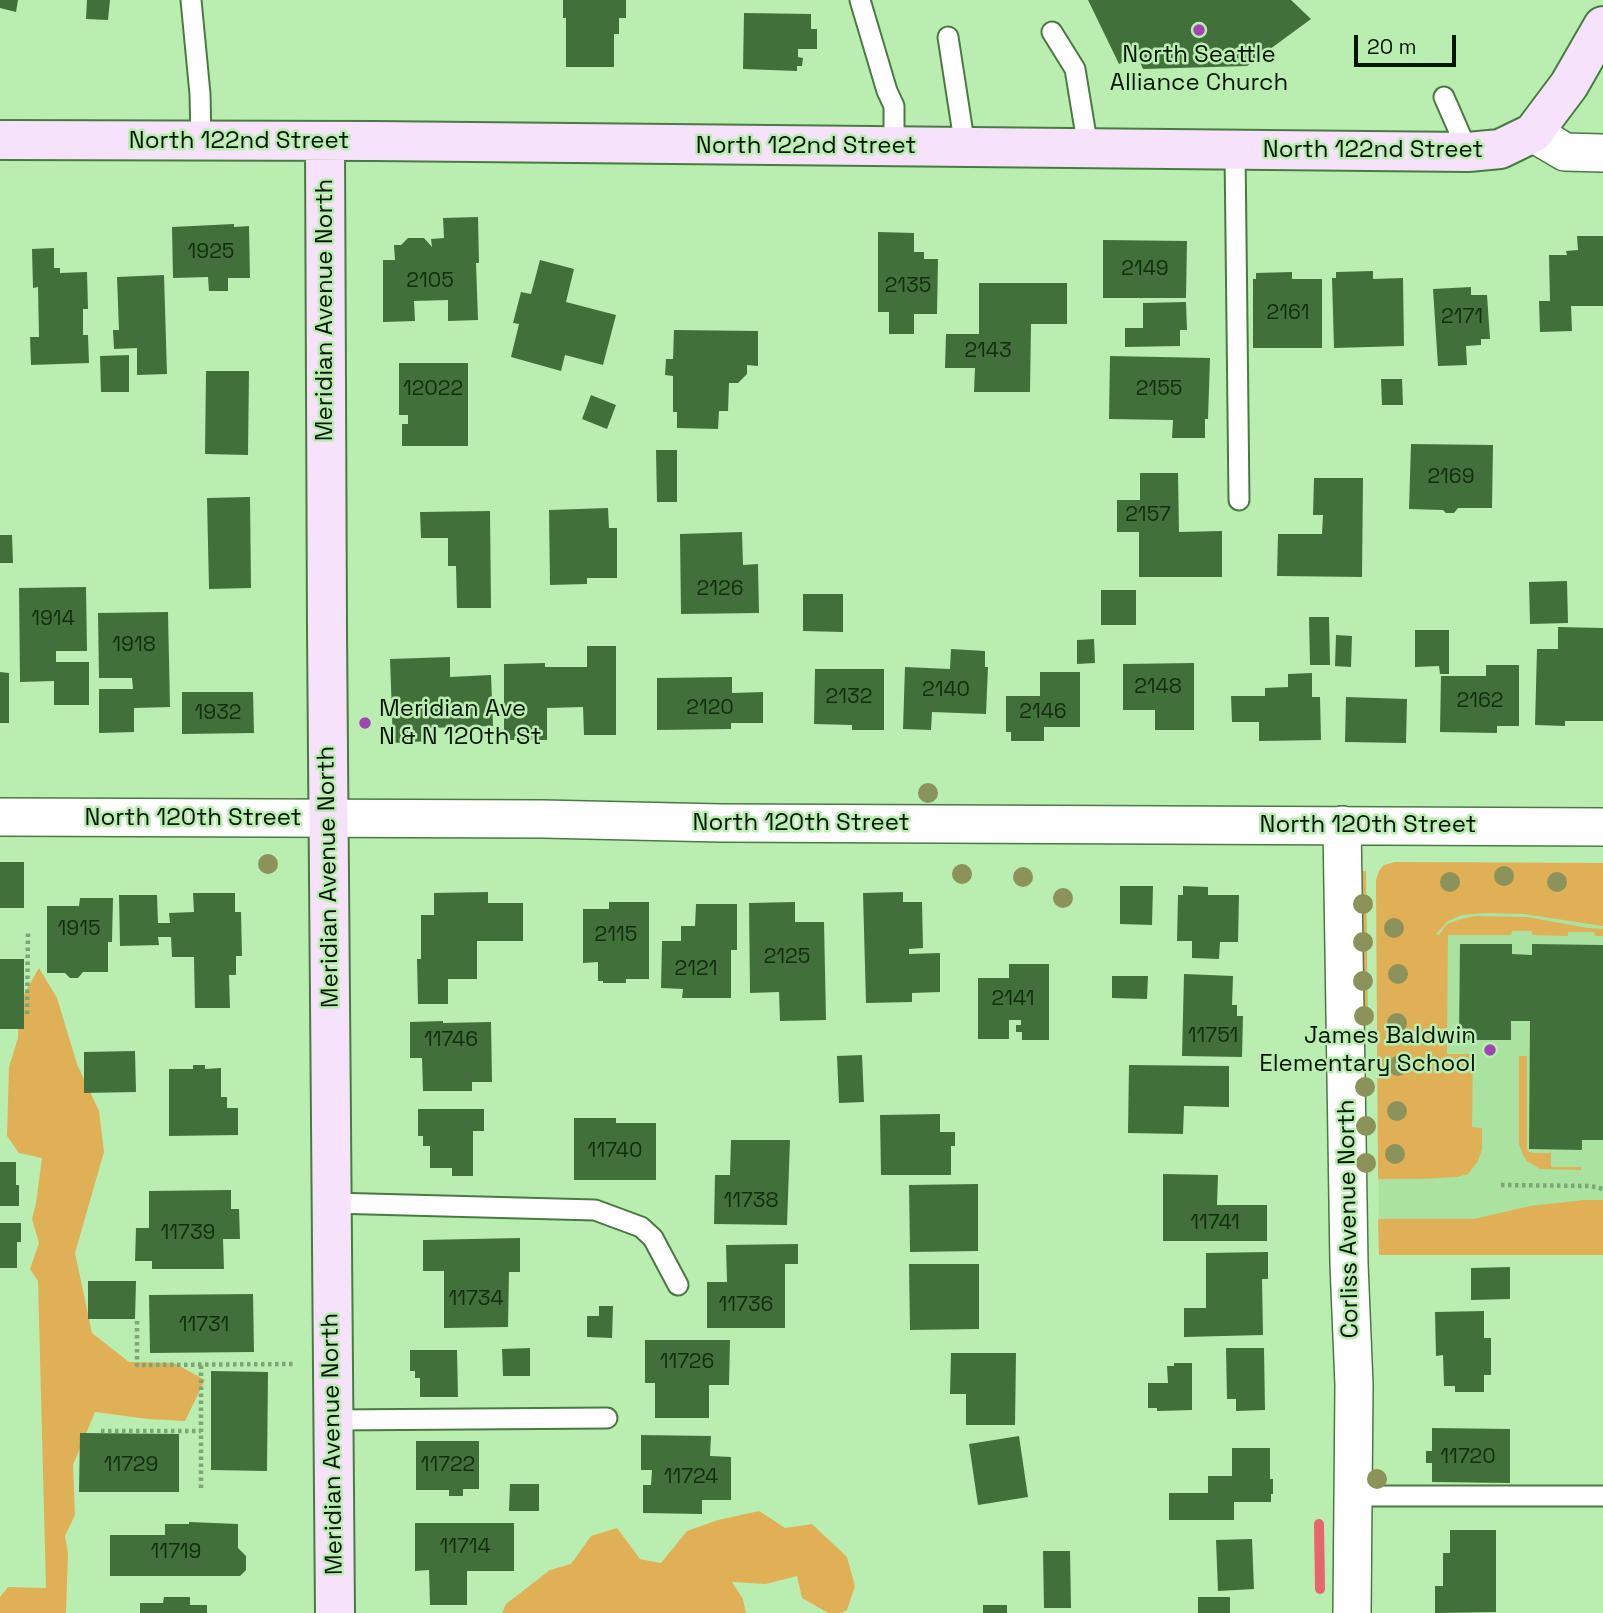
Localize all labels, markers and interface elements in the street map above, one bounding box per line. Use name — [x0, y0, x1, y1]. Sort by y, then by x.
scale bar — [1358, 21, 1460, 65]
marker: North Seattle Alliance Church — [1191, 22, 1207, 38]
text: 20 m — [1367, 33, 1417, 60]
place label: North Seattle Alliance Church — [1110, 41, 1288, 97]
street label: North 122nd Street — [129, 127, 349, 155]
street label: North 122nd Street — [696, 132, 916, 160]
street label: North 122nd Street — [1263, 136, 1483, 164]
street label: Meridian Avenue North — [311, 179, 339, 441]
house number: 1925 — [188, 239, 234, 265]
house number: 2149 — [1121, 256, 1169, 282]
house number: 2105 — [406, 268, 454, 294]
house number: 2135 — [885, 273, 931, 299]
house number: 2161 — [1266, 300, 1310, 326]
house number: 2171 — [1441, 304, 1483, 330]
house number: 2143 — [964, 338, 1012, 364]
house number: 12022 — [403, 376, 463, 402]
house number: 2155 — [1136, 376, 1182, 402]
house number: 2169 — [1427, 464, 1475, 490]
house number: 2157 — [1125, 502, 1171, 528]
house number: 2126 — [697, 576, 743, 602]
house number: 1914 — [31, 606, 75, 632]
house number: 1918 — [112, 632, 156, 658]
house number: 2148 — [1134, 674, 1182, 700]
house number: 2140 — [922, 677, 970, 703]
house number: 2132 — [826, 684, 872, 710]
house number: 2162 — [1457, 688, 1503, 714]
place label: Meridian Ave N & N 120th St — [379, 695, 541, 751]
house number: 2120 — [686, 695, 734, 721]
house number: 2146 — [1019, 699, 1067, 725]
house number: 1932 — [195, 700, 241, 726]
marker: Meridian Ave N & N 120th St — [357, 715, 373, 731]
street label: Meridian Avenue North — [312, 746, 346, 1008]
street label: North 120th Street — [85, 804, 301, 832]
street label: North 120th Street — [693, 809, 909, 837]
street label: North 120th Street — [1260, 811, 1476, 839]
house number: 1915 — [58, 916, 100, 942]
house number: 2115 — [595, 922, 637, 948]
house number: 2125 — [764, 944, 810, 970]
house number: 2121 — [675, 956, 717, 982]
house number: 2141 — [992, 986, 1034, 1012]
place label: James Baldwin Elementary School — [1259, 1022, 1476, 1078]
house number: 11751 — [1188, 1023, 1238, 1049]
house number: 11746 — [424, 1027, 478, 1053]
marker: James Baldwin Elementary School — [1482, 1042, 1498, 1058]
street label: Corliss Avenue North — [1333, 1099, 1365, 1339]
house number: 11740 — [588, 1138, 642, 1164]
house number: 11738 — [723, 1188, 779, 1214]
house number: 11741 — [1190, 1210, 1240, 1236]
house number: 11739 — [161, 1220, 215, 1246]
house number: 11734 — [448, 1286, 504, 1312]
house number: 11736 — [719, 1292, 773, 1318]
house number: 11731 — [179, 1312, 229, 1338]
street label: Meridian Avenue North — [316, 1313, 350, 1575]
house number: 11726 — [660, 1349, 714, 1375]
house number: 11720 — [1440, 1444, 1496, 1470]
house number: 11729 — [104, 1452, 158, 1478]
house number: 11722 — [421, 1452, 475, 1478]
house number: 11724 — [664, 1464, 718, 1490]
house number: 11714 — [439, 1534, 491, 1560]
house number: 11719 — [151, 1539, 201, 1565]

